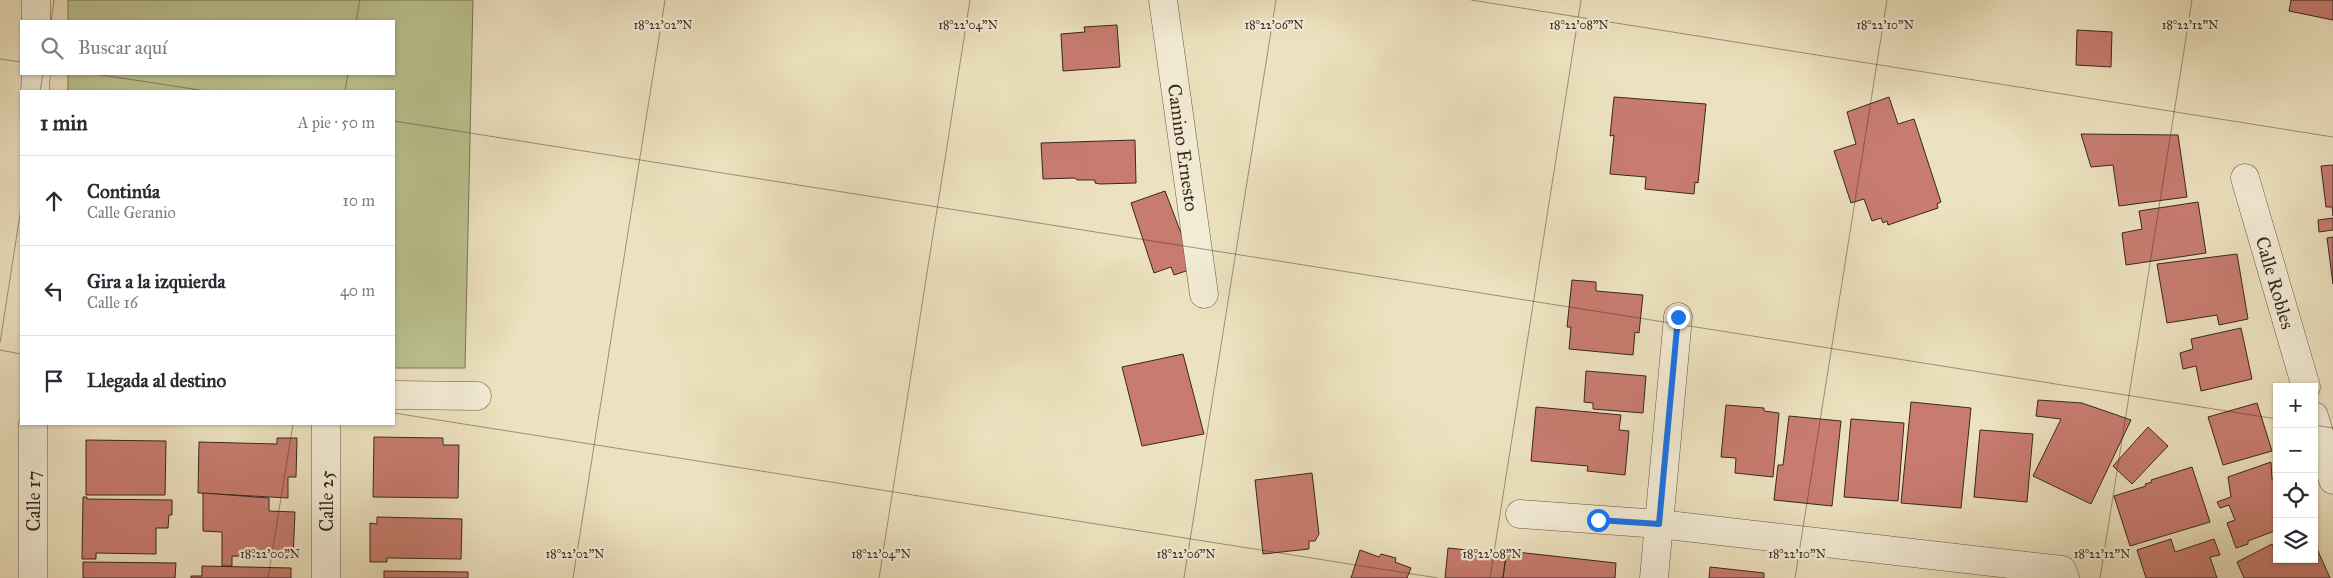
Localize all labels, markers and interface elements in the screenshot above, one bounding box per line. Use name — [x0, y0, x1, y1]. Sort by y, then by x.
text: 18°22'02"N — [634, 18, 692, 32]
text: 18°22'04"N — [938, 18, 998, 32]
text: 18°22'06"N — [1244, 18, 1304, 32]
text: 18°22'08"N — [1549, 18, 1609, 32]
text: 18°22'10"N — [1856, 18, 1914, 32]
text: 18°22'12"N — [2162, 18, 2218, 32]
search box — [20, 20, 395, 75]
icon: search — [38, 34, 66, 62]
text: Buscar aquí — [78, 36, 167, 59]
street label: Camino Ernesto — [1163, 82, 1204, 213]
text: 1 min — [40, 110, 88, 136]
text: A pie · 50 m — [298, 113, 375, 132]
text: Continúa — [87, 180, 160, 203]
icon: ahead — [40, 187, 68, 215]
text: 10 m — [343, 191, 375, 210]
text: Calle Geranio — [87, 203, 176, 222]
street label: Calle Robles — [2251, 234, 2300, 332]
text: Gira a la izquierda — [87, 270, 226, 293]
icon: left — [40, 277, 68, 305]
text: 40 m — [340, 281, 375, 300]
text: Calle 16 — [87, 293, 138, 312]
route end — [1667, 306, 1690, 329]
icon: arrive — [40, 367, 68, 395]
text: Llegada al destino — [87, 369, 226, 392]
map controls — [2273, 383, 2318, 563]
button: + — [2273, 383, 2318, 428]
button: − — [2273, 428, 2318, 473]
street label: Calle 25 — [315, 470, 338, 532]
street label: Calle 17 — [22, 471, 45, 531]
button: locate — [2273, 473, 2318, 518]
route start — [1587, 509, 1610, 532]
button: layers — [2273, 518, 2318, 563]
text: 18°22'00"N — [240, 547, 300, 561]
text: 18°22'02"N — [546, 547, 604, 561]
text: 18°22'04"N — [851, 547, 911, 561]
text: 18°22'06"N — [1156, 547, 1216, 561]
text: 18°22'08"N — [1462, 547, 1522, 561]
text: 18°22'10"N — [1768, 547, 1826, 561]
text: 18°22'12"N — [2074, 547, 2130, 561]

